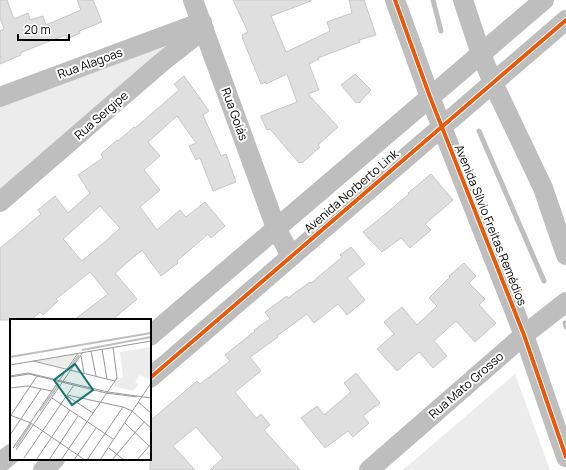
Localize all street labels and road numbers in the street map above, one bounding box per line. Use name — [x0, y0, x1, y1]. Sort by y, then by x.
street label: Rua Alagoas — [55, 43, 125, 83]
street label: Rua Goiás — [218, 85, 252, 143]
street label: Rua Sergipe — [70, 87, 132, 143]
street label: Avenida Sílvio Freitas Remédios — [451, 142, 531, 308]
street label: Avenida Norberto Link — [300, 145, 403, 237]
street label: Rua Mato Grosso — [425, 348, 507, 422]

